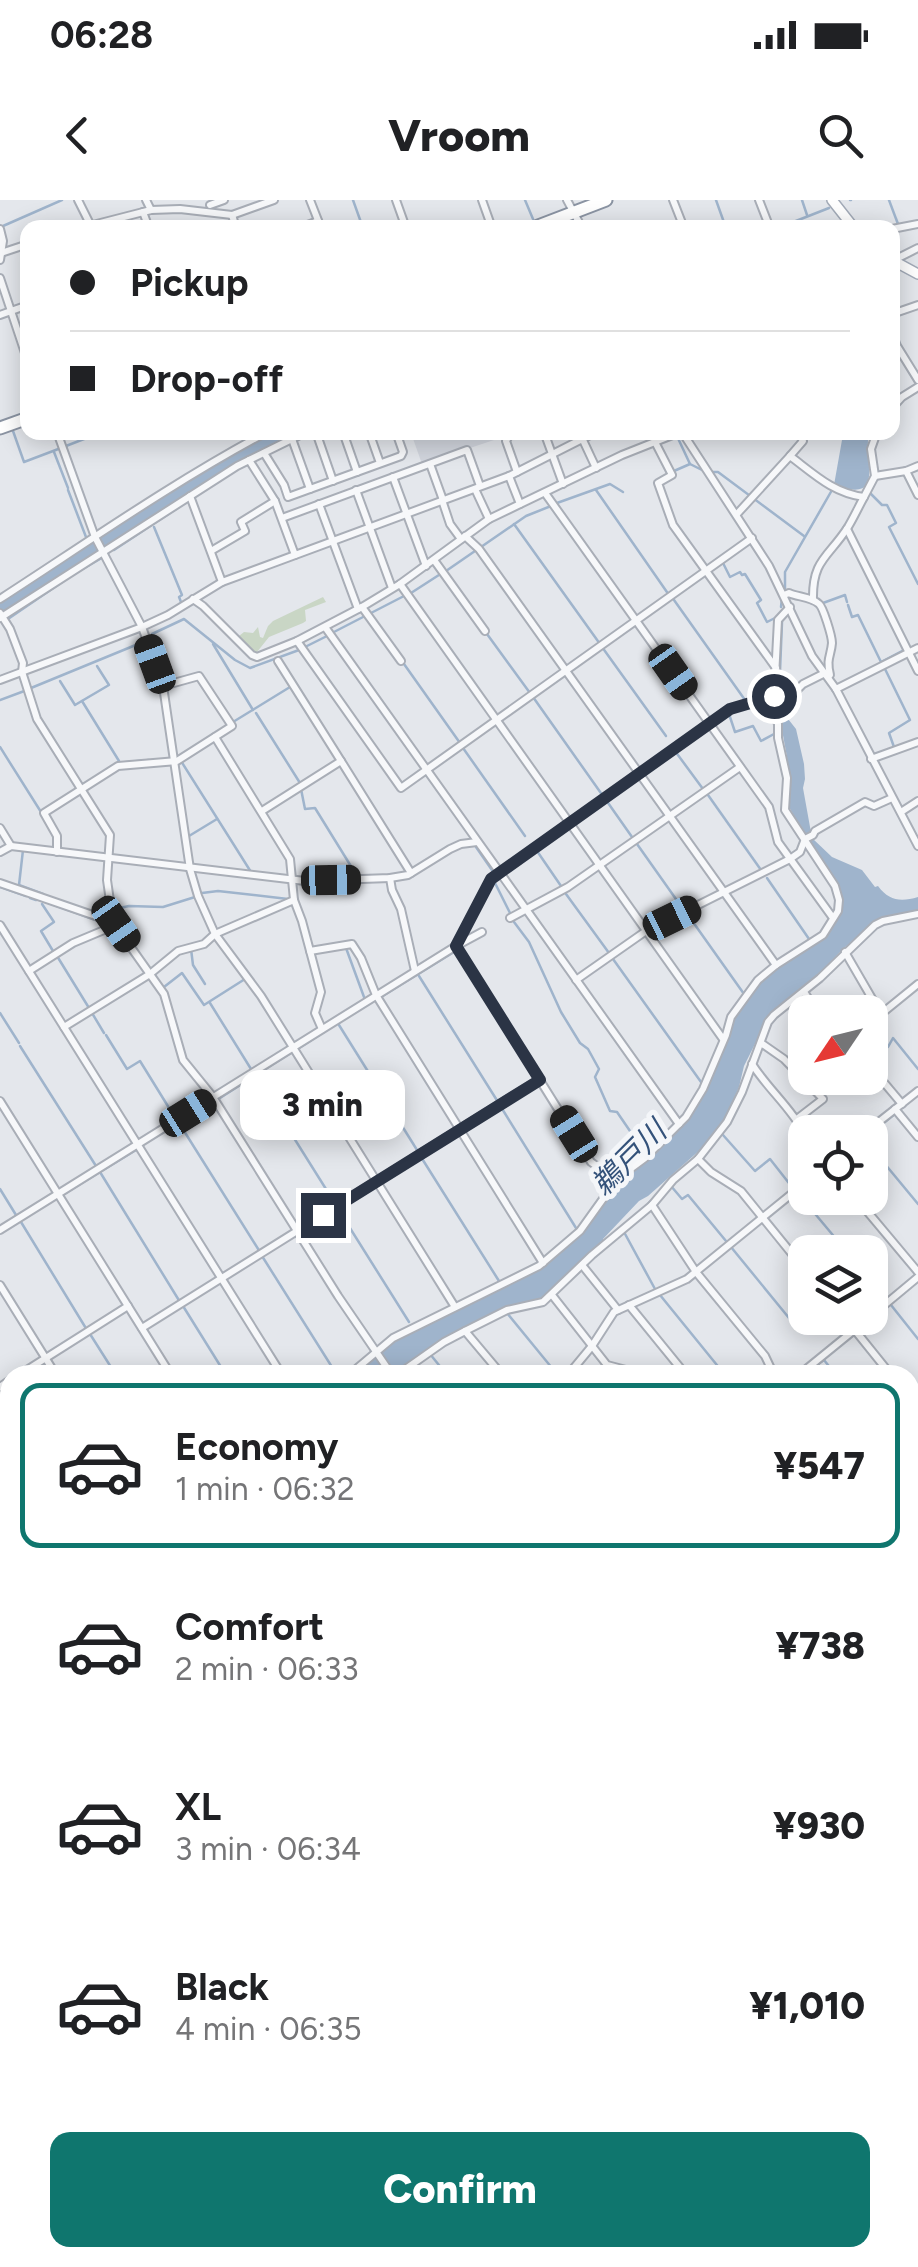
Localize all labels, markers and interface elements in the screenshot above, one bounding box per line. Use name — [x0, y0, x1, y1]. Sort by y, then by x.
text: 06:28 — [50, 12, 153, 58]
icon: back — [50, 108, 105, 163]
text: Vroom — [388, 108, 530, 162]
icon: search — [813, 108, 868, 163]
text: Pickup — [130, 260, 248, 306]
text: Drop-off — [130, 356, 283, 402]
car — [131, 631, 179, 697]
car — [644, 639, 702, 705]
route start — [752, 674, 797, 719]
car — [301, 864, 361, 896]
car — [87, 891, 145, 957]
car — [638, 891, 706, 945]
north arrow — [788, 995, 888, 1095]
map controls — [788, 995, 888, 1335]
callout: 3 min — [240, 1070, 406, 1140]
car — [155, 1084, 221, 1142]
text: 3 min — [282, 1086, 363, 1124]
car — [545, 1101, 603, 1167]
water label: 鵜戸川 — [584, 1111, 676, 1203]
button: locate — [788, 1115, 888, 1215]
route end — [301, 1193, 346, 1238]
button: layers — [788, 1235, 888, 1335]
icon: car — [55, 1421, 145, 1511]
text: Economy — [175, 1424, 338, 1470]
text: ¥547 — [773, 1443, 865, 1489]
text: 1 min · 06:32 — [175, 1470, 355, 1508]
icon: car — [55, 1601, 145, 1691]
text: Comfort — [175, 1604, 324, 1650]
text: ¥738 — [775, 1623, 865, 1669]
text: 2 min · 06:33 — [175, 1650, 359, 1688]
icon: car — [55, 1781, 145, 1871]
text: XL — [175, 1784, 221, 1830]
text: ¥930 — [773, 1803, 865, 1849]
text: 3 min · 06:34 — [175, 1830, 361, 1868]
icon: car — [55, 1961, 145, 2051]
text: Black — [175, 1964, 269, 2010]
text: ¥1,010 — [749, 1983, 865, 2029]
text: 4 min · 06:35 — [175, 2010, 362, 2048]
button: Confirm — [50, 2132, 870, 2247]

